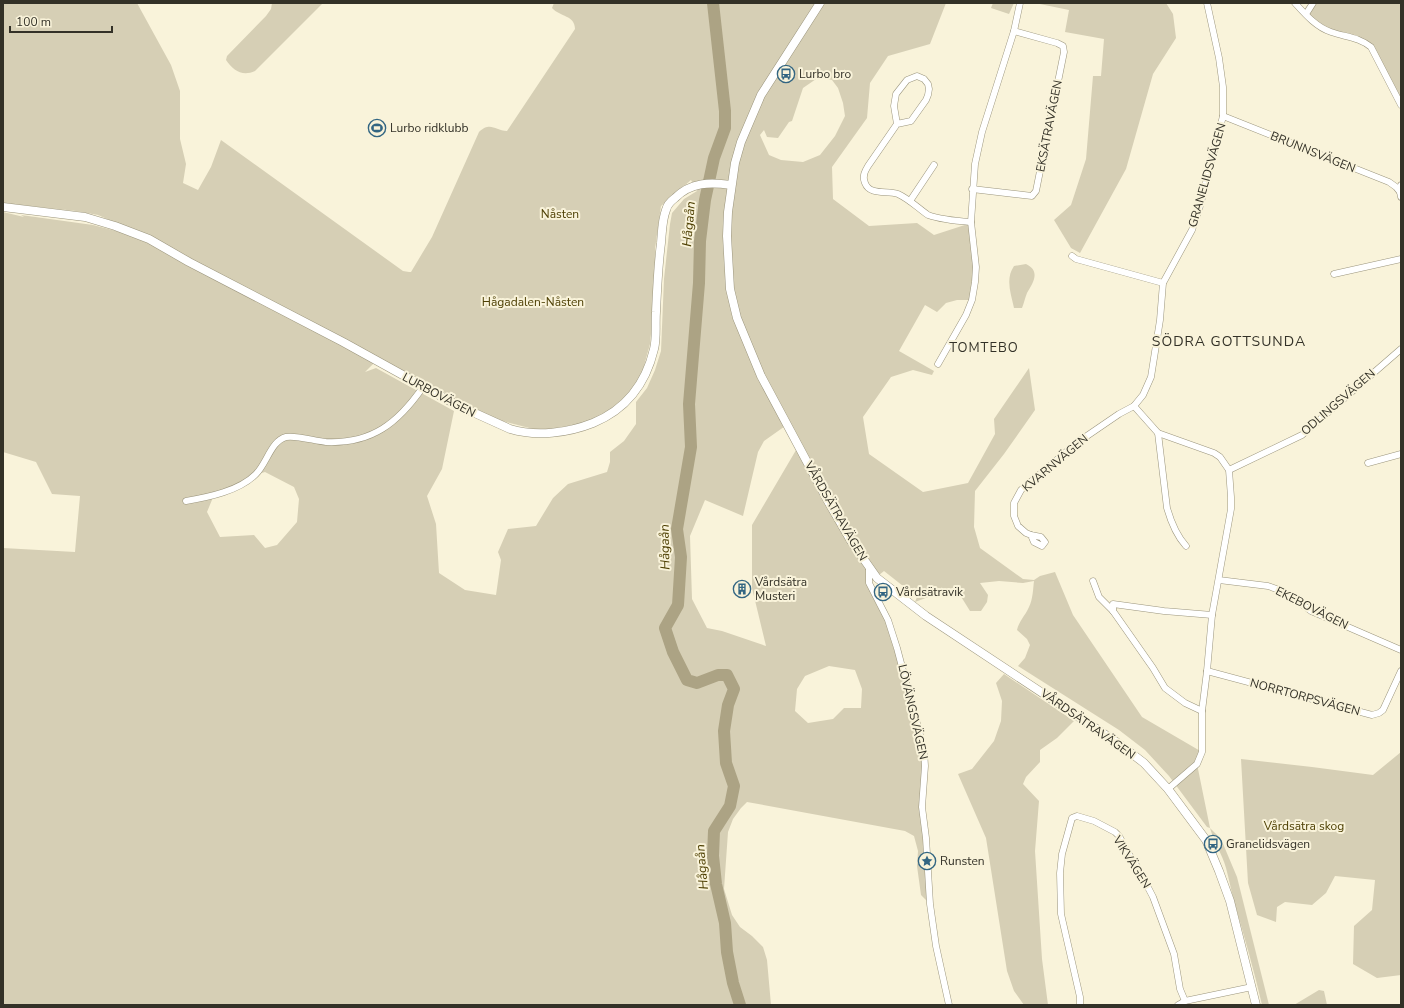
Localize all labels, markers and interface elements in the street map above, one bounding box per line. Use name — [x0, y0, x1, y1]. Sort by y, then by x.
scale bar — [10, 8, 112, 34]
text: 100 m — [16, 14, 51, 30]
bus stop icon: Lurbo bro — [776, 64, 796, 84]
place label: Lurbo bro — [799, 66, 851, 82]
street label: EKSÄTRAVÄGEN — [1032, 79, 1066, 173]
sports icon: Lurbo ridklubb — [367, 118, 387, 138]
place label: Lurbo ridklubb — [390, 120, 469, 136]
street label: GRANELIDSVÄGEN — [1184, 121, 1230, 229]
street label: BRUNNSVÄGEN — [1268, 128, 1358, 176]
water label: Hågaån — [678, 201, 700, 247]
park label: Nåsten — [541, 206, 579, 222]
park label: Hågadalen-Nåsten — [482, 294, 584, 310]
district label: SÖDRA GOTTSUNDA — [1152, 332, 1306, 351]
district label: TOMTEBO — [949, 339, 1019, 357]
street label: ODLINGSVÄGEN — [1298, 365, 1378, 439]
street label: LURBOVÄGEN — [400, 369, 478, 421]
street label: KVARNVÄGEN — [1019, 431, 1091, 495]
street label: VÅRDSÄTRAVÄGEN — [800, 457, 871, 564]
water label: Hågaån — [656, 524, 674, 570]
place label: Vårdsätra Musteri — [754, 574, 807, 604]
building icon: Vårdsätra Musteri — [732, 579, 752, 599]
bus stop icon: Vårdsätravik — [873, 582, 893, 602]
street label: EKEBOVÄGEN — [1273, 583, 1351, 633]
place label: Vårdsätravik — [895, 584, 964, 600]
street label: LÖVÄNGSVÄGEN — [894, 663, 932, 761]
street label: NORRTORPSVÄGEN — [1248, 675, 1362, 719]
street label: VÅRDSÄTRAVÄGEN — [1037, 685, 1139, 763]
park label: Vårdsätra skog — [1263, 818, 1344, 834]
street label: VIKVÄGEN — [1109, 832, 1155, 891]
bus stop icon: Granelidsvägen — [1203, 834, 1223, 854]
place label: Granelidsvägen — [1226, 836, 1310, 852]
water label: Hågaån — [691, 844, 713, 890]
place icon: Runsten — [917, 851, 937, 871]
place label: Runsten — [940, 853, 985, 869]

